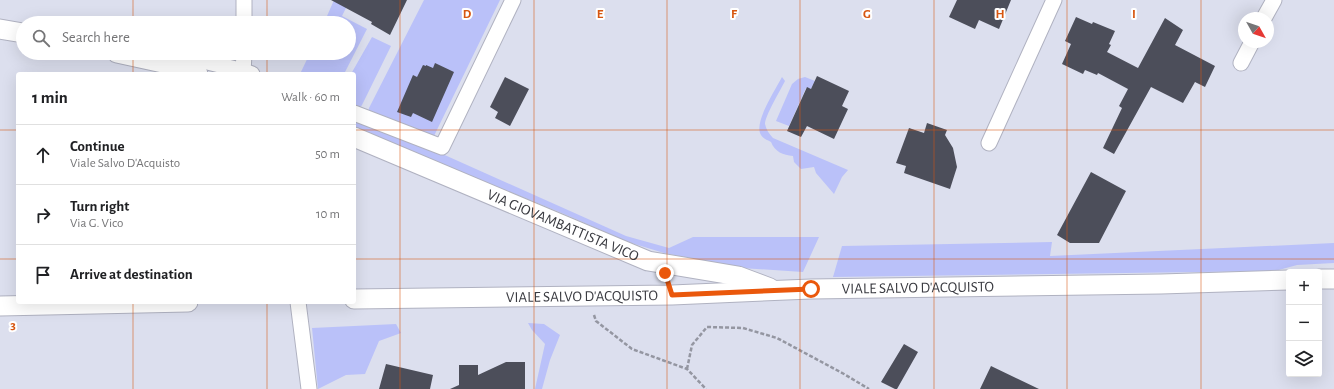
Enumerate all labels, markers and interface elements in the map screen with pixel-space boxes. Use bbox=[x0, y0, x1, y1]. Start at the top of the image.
text: D bbox=[463, 8, 472, 21]
text: E bbox=[597, 8, 604, 21]
text: F bbox=[731, 8, 738, 21]
text: G bbox=[863, 8, 871, 21]
text: H bbox=[995, 8, 1005, 21]
text: I bbox=[1132, 8, 1136, 21]
north arrow bbox=[1238, 12, 1274, 48]
search box bbox=[16, 16, 356, 60]
icon: search bbox=[30, 27, 52, 49]
text: Search here bbox=[62, 30, 130, 45]
text: 1 min bbox=[32, 89, 68, 106]
text: Walk · 60 m bbox=[281, 91, 340, 104]
text: Continue bbox=[70, 139, 125, 154]
icon: ahead bbox=[32, 144, 54, 166]
text: 50 m bbox=[315, 148, 340, 161]
text: Viale Salvo D'Acquisto bbox=[70, 157, 180, 170]
street label: VIA GIOVAMBATTISTA VICO bbox=[485, 187, 641, 264]
text: Turn right bbox=[70, 199, 129, 214]
icon: right bbox=[32, 204, 54, 226]
text: 10 m bbox=[316, 208, 340, 221]
text: Via G. Vico bbox=[70, 217, 123, 230]
icon: arrive bbox=[32, 264, 54, 286]
route end bbox=[656, 264, 674, 282]
text: Arrive at destination bbox=[70, 267, 193, 282]
map controls bbox=[1286, 269, 1322, 377]
button: + bbox=[1286, 269, 1322, 305]
street label: VIALE SALVO D'ACQUISTO bbox=[842, 279, 994, 296]
route start bbox=[802, 280, 820, 298]
street label: VIALE SALVO D'ACQUISTO bbox=[506, 288, 658, 305]
button: − bbox=[1286, 305, 1322, 341]
text: 3 bbox=[10, 319, 16, 332]
button: layers bbox=[1286, 341, 1322, 377]

